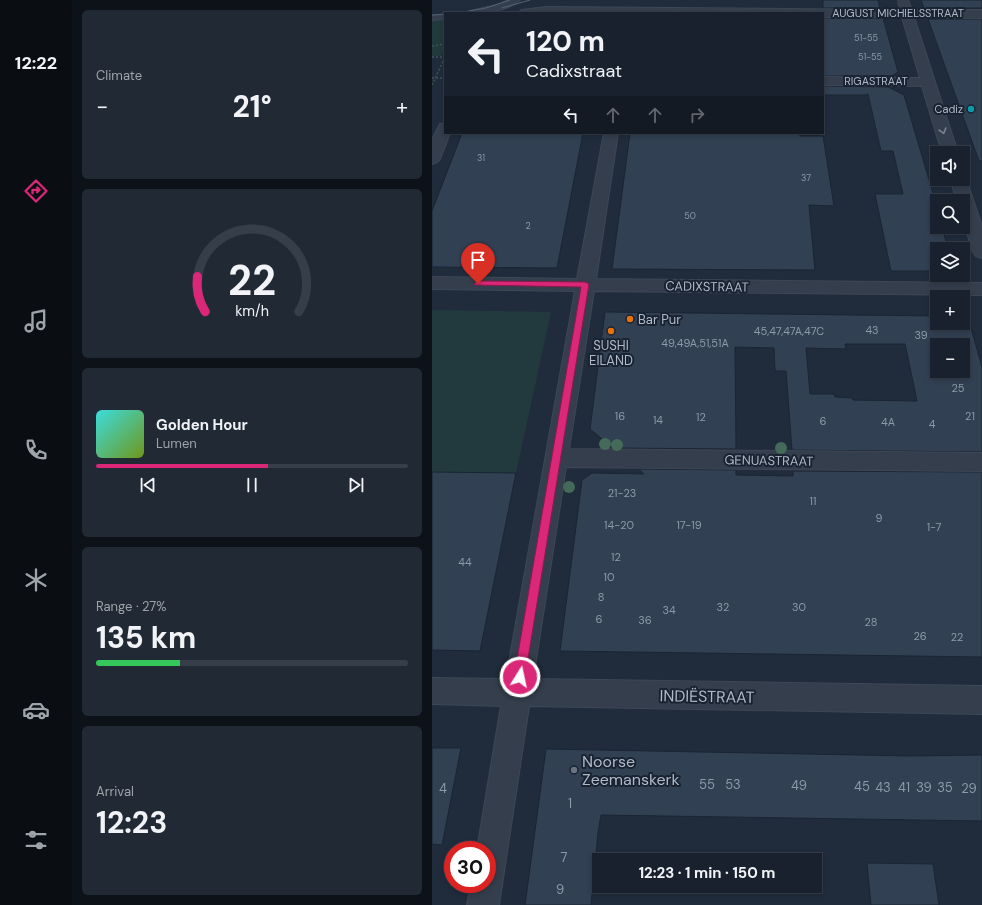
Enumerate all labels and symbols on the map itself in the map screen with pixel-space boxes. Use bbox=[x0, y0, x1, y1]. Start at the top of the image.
street label: AUGUST MICHIELSSTRAAT bbox=[832, 6, 964, 20]
house number: 51-55 bbox=[854, 32, 878, 44]
house number: 51-55 bbox=[858, 51, 882, 63]
street label: RIGASTRAAT bbox=[844, 74, 908, 88]
place label: Cadiz bbox=[935, 102, 963, 116]
marker: Cadiz bbox=[966, 104, 976, 114]
one-way arrow bbox=[938, 127, 947, 134]
house number: 31 bbox=[477, 152, 485, 164]
house number: 37 bbox=[801, 172, 811, 184]
house number: 50 bbox=[684, 210, 696, 222]
house number: 2 bbox=[525, 220, 531, 232]
pin bbox=[461, 243, 495, 284]
street label: CADIXSTRAAT bbox=[665, 277, 749, 296]
place label: Bar Pur bbox=[638, 311, 681, 328]
marker: Bar Pur bbox=[625, 314, 635, 324]
house number: 43 bbox=[865, 323, 879, 337]
house number: 45,47,47A,47C bbox=[754, 324, 824, 338]
marker: SUSHI EILAND bbox=[606, 326, 616, 336]
house number: 39 bbox=[914, 328, 928, 342]
house number: 49,49A,51,51A bbox=[661, 336, 729, 350]
place label: SUSHI EILAND bbox=[589, 337, 633, 369]
house number: 25 bbox=[951, 381, 965, 395]
house number: 16 bbox=[615, 409, 625, 423]
house number: 21 bbox=[965, 409, 975, 423]
house number: 12 bbox=[696, 410, 706, 424]
house number: 14 bbox=[653, 413, 663, 427]
house number: 6 bbox=[820, 414, 827, 428]
house number: 4A bbox=[881, 415, 895, 429]
house number: 4 bbox=[929, 417, 936, 431]
street label: GENUASTRAAT bbox=[724, 451, 814, 470]
house number: 21-23 bbox=[608, 486, 636, 500]
house number: 11 bbox=[810, 494, 816, 508]
house number: 9 bbox=[876, 511, 883, 525]
house number: 14-20 bbox=[604, 518, 634, 532]
house number: 17-19 bbox=[676, 518, 702, 532]
house number: 1-7 bbox=[927, 520, 941, 534]
house number: 12 bbox=[611, 550, 621, 564]
house number: 44 bbox=[458, 555, 472, 569]
house number: 10 bbox=[604, 570, 614, 584]
house number: 8 bbox=[598, 590, 604, 604]
house number: 32 bbox=[717, 600, 729, 614]
house number: 30 bbox=[792, 600, 806, 614]
house number: 34 bbox=[662, 603, 676, 617]
house number: 6 bbox=[596, 612, 603, 626]
house number: 36 bbox=[638, 613, 652, 627]
house number: 28 bbox=[865, 615, 877, 629]
house number: 26 bbox=[913, 629, 927, 643]
house number: 22 bbox=[951, 630, 963, 644]
position arrow bbox=[499, 656, 541, 698]
street label: INDIËSTRAAT bbox=[659, 685, 755, 708]
place label: Noorse Zeemanskerk bbox=[582, 751, 680, 790]
marker: Noorse Zeemanskerk bbox=[569, 765, 579, 775]
house number: 55 bbox=[699, 776, 715, 793]
house number: 53 bbox=[725, 776, 741, 793]
house number: 49 bbox=[791, 777, 807, 794]
house number: 45 bbox=[854, 778, 870, 795]
house number: 43 bbox=[875, 779, 891, 796]
house number: 41 bbox=[898, 779, 910, 796]
house number: 39 bbox=[916, 779, 932, 796]
house number: 35 bbox=[937, 779, 953, 796]
house number: 4 bbox=[439, 780, 447, 797]
house number: 29 bbox=[961, 780, 977, 797]
house number: 1 bbox=[568, 795, 572, 812]
speed limit sign: 30 bbox=[444, 841, 496, 893]
house number: 7 bbox=[561, 849, 568, 866]
house number: 9 bbox=[556, 881, 564, 898]

